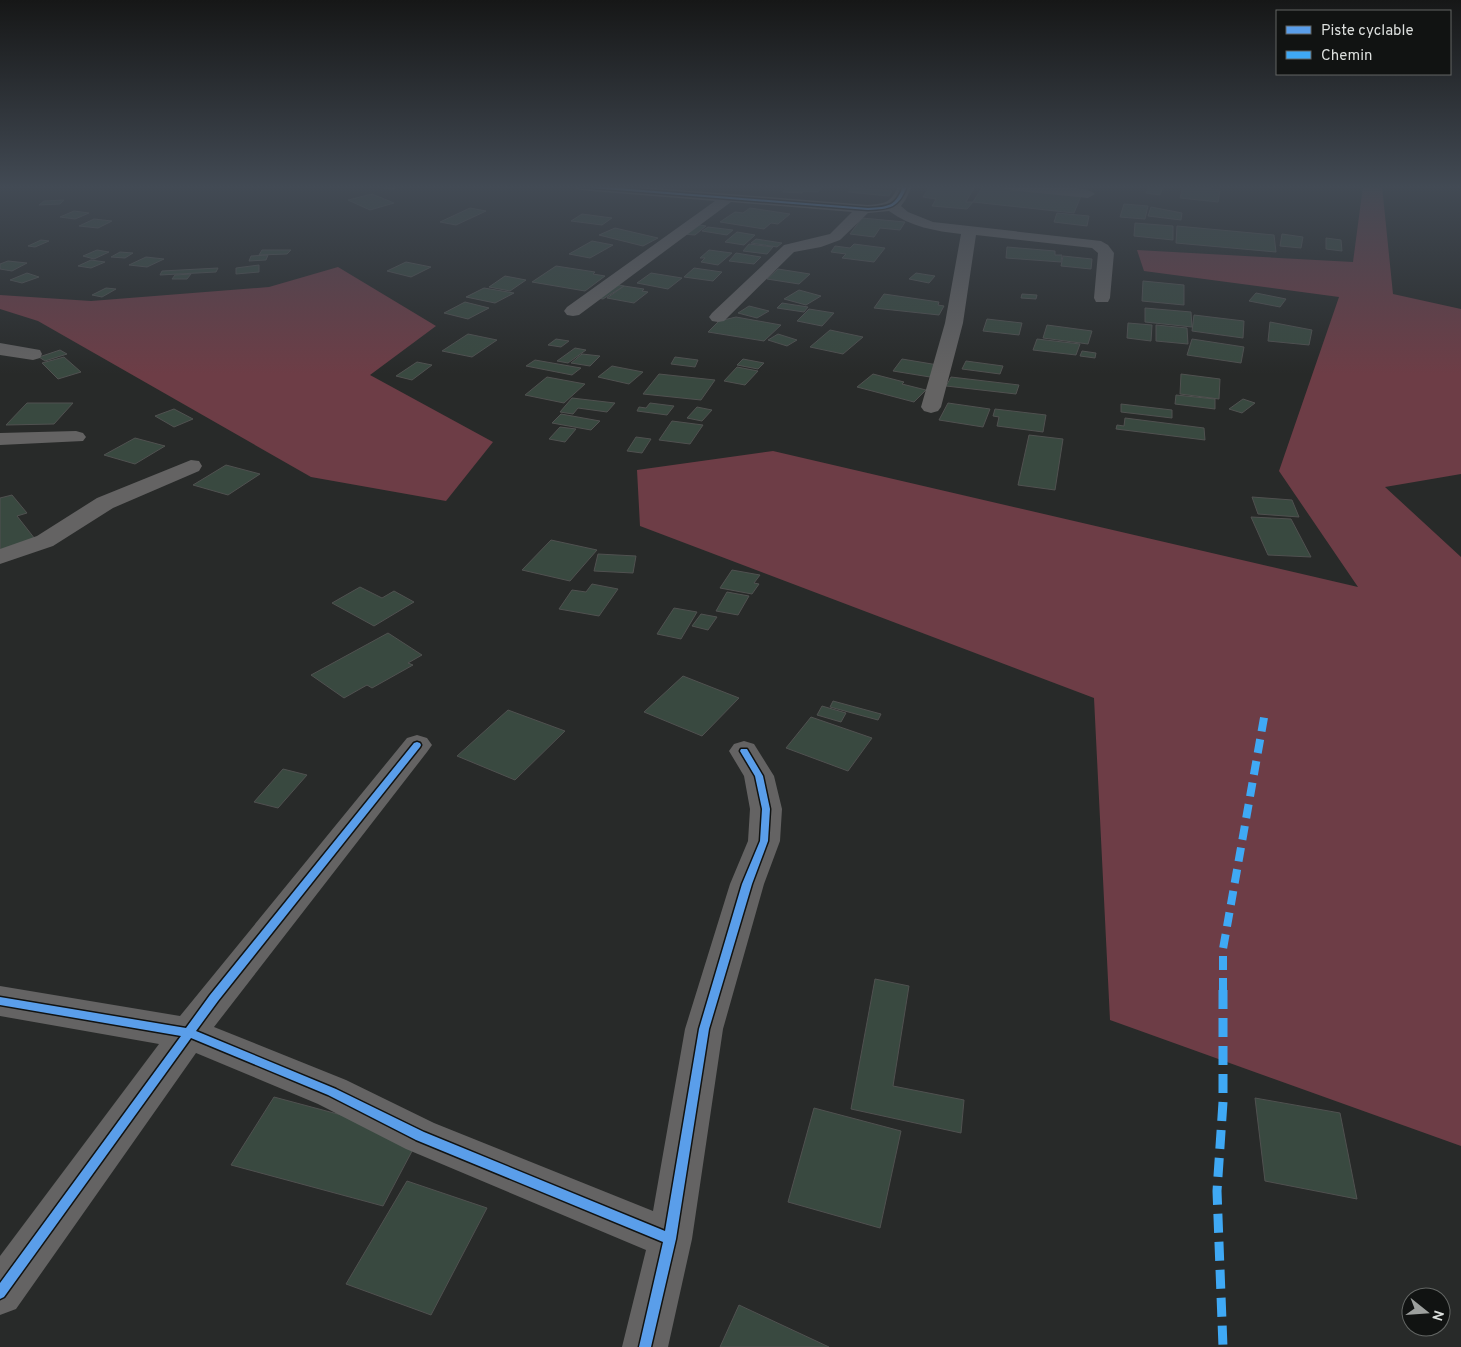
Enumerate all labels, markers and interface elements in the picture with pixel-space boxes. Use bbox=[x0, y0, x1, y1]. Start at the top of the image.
legend bbox=[1276, 10, 1451, 75]
text: Piste cyclable bbox=[1321, 22, 1414, 41]
text: Chemin bbox=[1321, 47, 1373, 66]
north arrow bbox=[1401, 1287, 1451, 1337]
text: N bbox=[1427, 1308, 1447, 1323]

